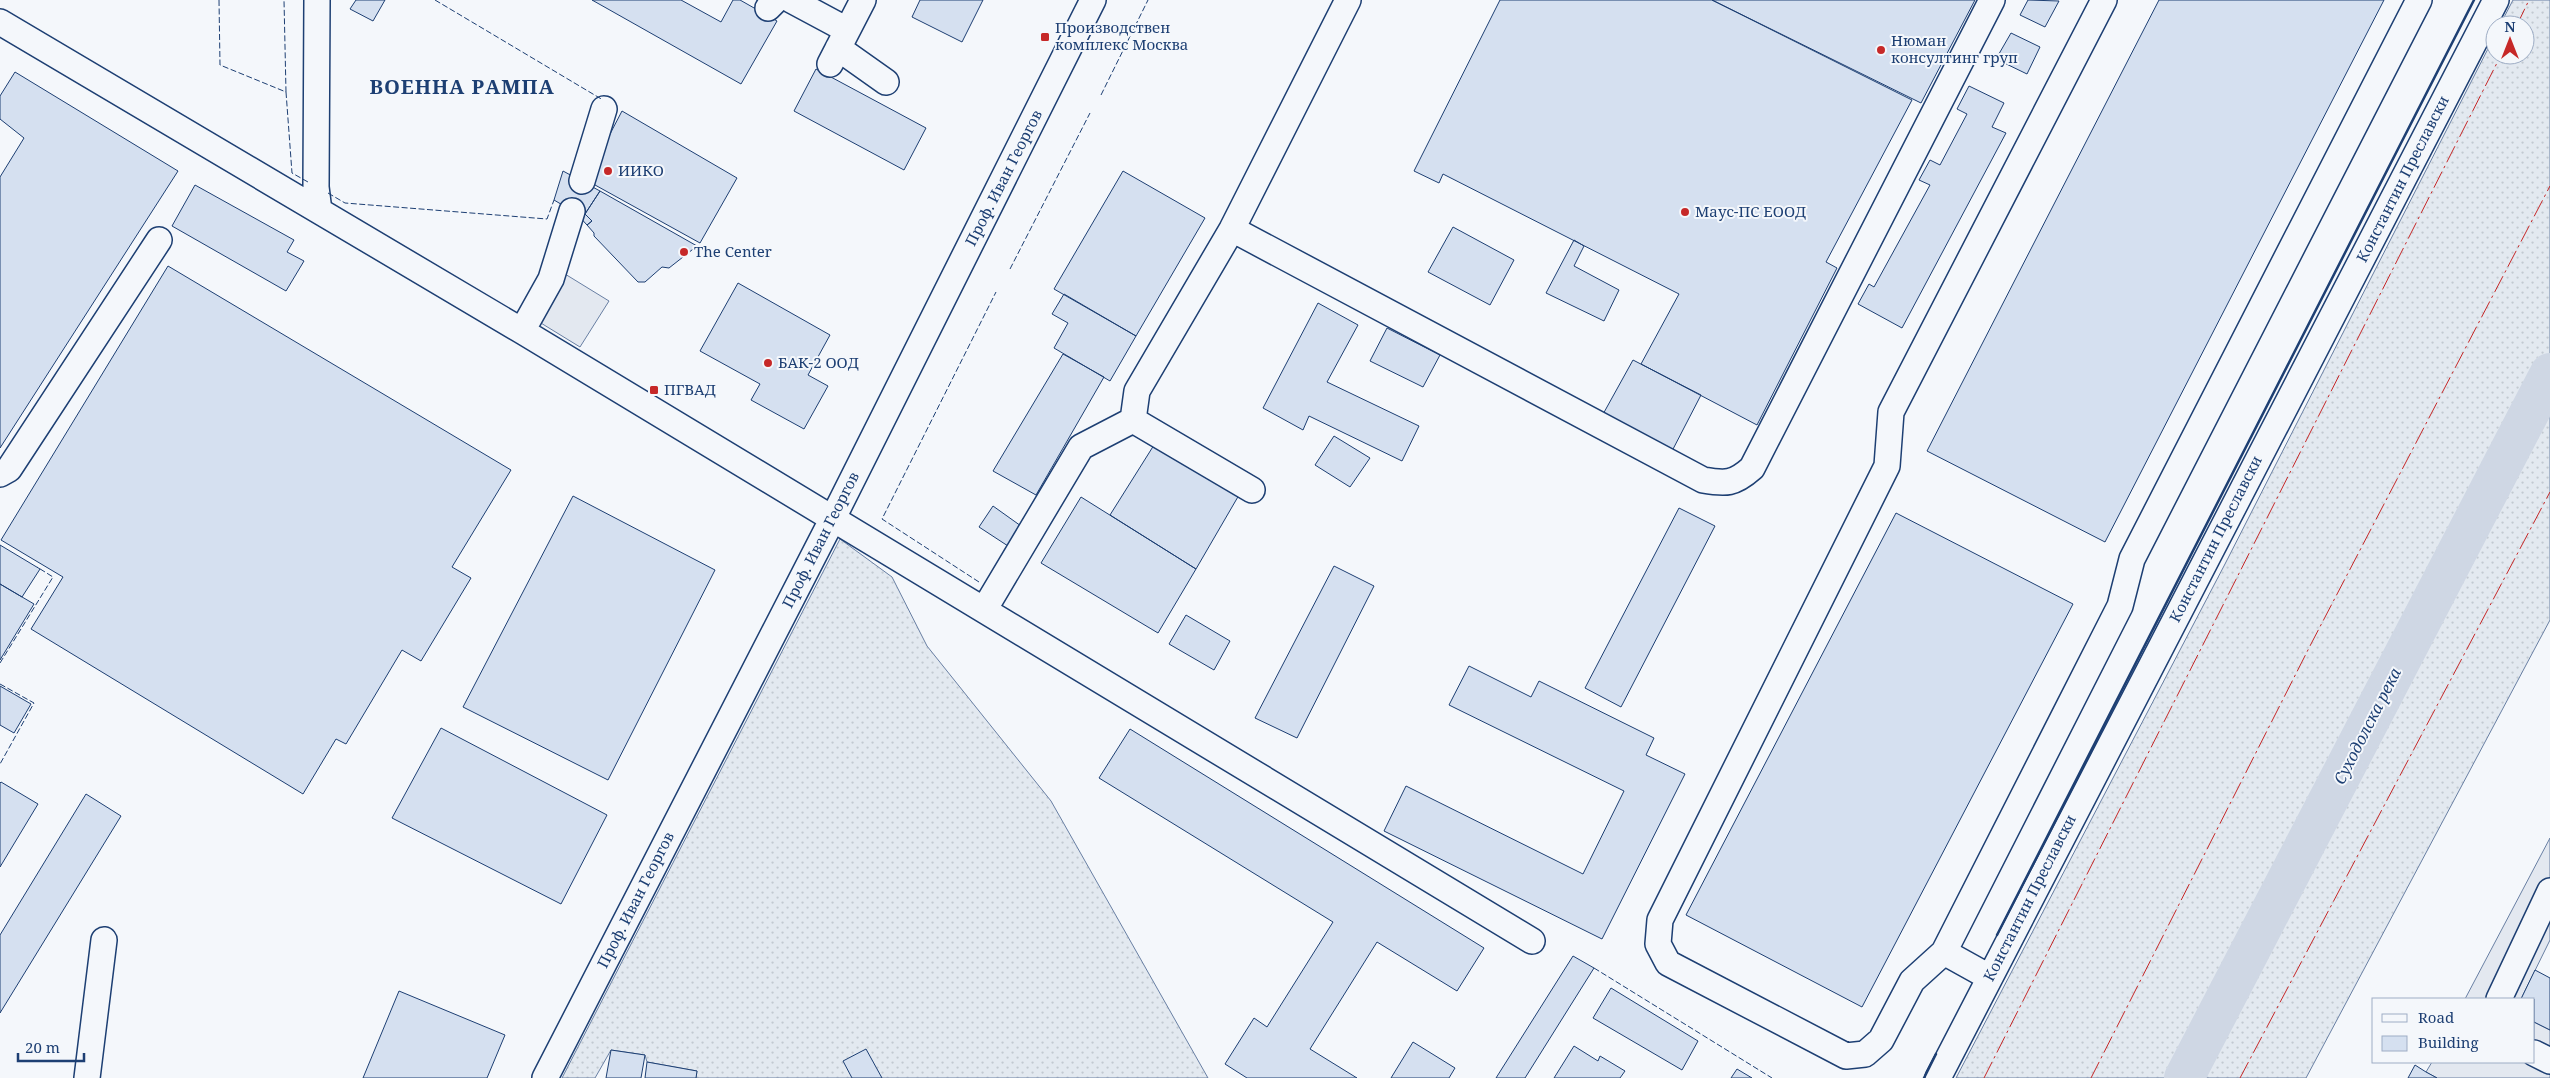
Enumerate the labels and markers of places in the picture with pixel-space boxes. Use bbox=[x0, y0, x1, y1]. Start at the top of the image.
place label: Производствен комплекс Москва bbox=[1055, 17, 1188, 54]
place label: Нюман консултинг груп bbox=[1891, 30, 2018, 67]
marker: Производствен комплекс Москва bbox=[1039, 31, 1051, 43]
marker: Нюман консултинг груп bbox=[1875, 44, 1887, 56]
place label: ИИКО bbox=[618, 160, 664, 180]
marker: ИИКО bbox=[602, 165, 614, 177]
place label: Маус-ПС ЕООД bbox=[1695, 201, 1806, 221]
marker: Маус-ПС ЕООД bbox=[1679, 206, 1691, 218]
place label: The Center bbox=[694, 241, 772, 261]
marker: The Center bbox=[678, 246, 690, 258]
place label: БАК-2 ООД bbox=[778, 352, 859, 372]
marker: БАК-2 ООД bbox=[762, 357, 774, 369]
place label: ПГВАД bbox=[664, 379, 716, 399]
marker: ПГВАД bbox=[648, 384, 660, 396]

